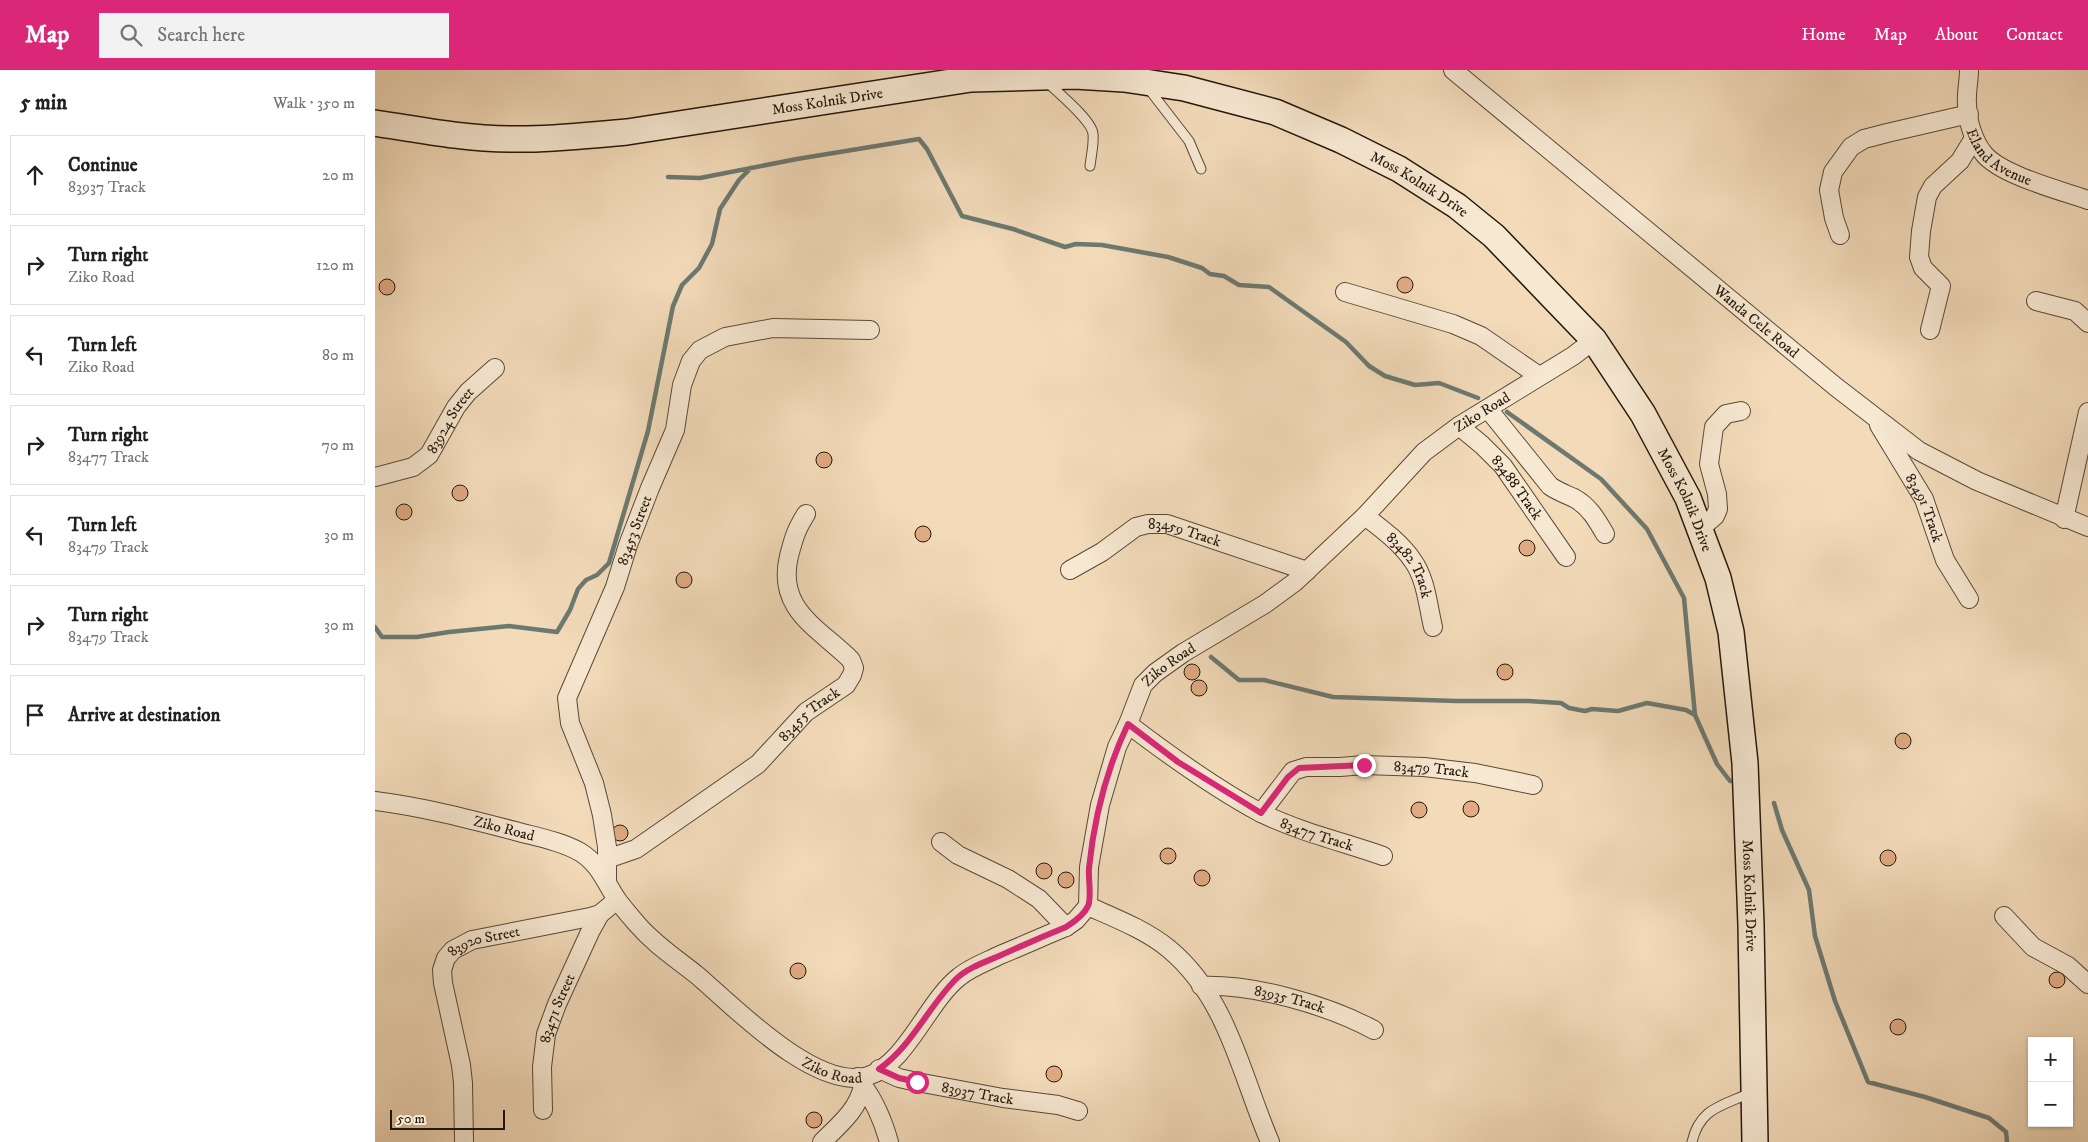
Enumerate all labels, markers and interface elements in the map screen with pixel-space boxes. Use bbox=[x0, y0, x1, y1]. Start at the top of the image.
search box bbox=[99, 13, 449, 58]
text: Map bbox=[25, 20, 69, 50]
icon: search bbox=[117, 21, 145, 49]
text: Search here bbox=[157, 24, 245, 47]
text: Home bbox=[1801, 24, 1846, 46]
text: Map bbox=[1874, 24, 1907, 46]
text: About bbox=[1935, 24, 1978, 46]
text: Contact bbox=[2006, 24, 2063, 46]
street label: Moss Kolnik Drive bbox=[770, 83, 884, 119]
text: 5 min bbox=[20, 90, 67, 116]
text: Walk · 350 m bbox=[273, 93, 355, 113]
street label: Eland Avenue bbox=[1962, 126, 2035, 190]
street label: Moss Kolnik Drive bbox=[1367, 147, 1473, 221]
text: Continue bbox=[68, 154, 138, 177]
icon: ahead bbox=[21, 161, 49, 189]
text: 20 m bbox=[322, 165, 354, 185]
text: 83937 Track bbox=[68, 177, 146, 197]
text: Turn right bbox=[68, 244, 148, 267]
icon: right bbox=[21, 251, 49, 279]
text: 120 m bbox=[316, 255, 354, 275]
text: Ziko Road bbox=[68, 267, 135, 287]
street label: Wanda Cele Road bbox=[1709, 280, 1804, 362]
text: Turn left bbox=[68, 334, 137, 357]
icon: left bbox=[21, 341, 49, 369]
text: 80 m bbox=[322, 345, 354, 365]
text: Ziko Road bbox=[68, 357, 135, 377]
street label: 83924 Street bbox=[422, 382, 478, 457]
street label: Ziko Road bbox=[1450, 387, 1514, 436]
text: Turn right bbox=[68, 424, 148, 447]
icon: right bbox=[21, 431, 49, 459]
text: 70 m bbox=[322, 435, 354, 455]
street label: Moss Kolnik Drive bbox=[1653, 444, 1717, 554]
text: 83477 Track bbox=[68, 447, 149, 467]
street label: 83488 Track bbox=[1488, 451, 1547, 524]
street label: 83491 Track bbox=[1901, 470, 1948, 545]
street label: 83453 Street bbox=[613, 492, 656, 568]
text: Turn left bbox=[68, 514, 137, 537]
street label: 83459 Track bbox=[1148, 515, 1224, 551]
icon: left bbox=[21, 521, 49, 549]
text: 30 m bbox=[324, 525, 354, 545]
street label: 83482 Track bbox=[1382, 528, 1437, 601]
text: 83479 Track bbox=[68, 537, 149, 557]
text: Turn right bbox=[68, 604, 148, 627]
icon: right bbox=[21, 611, 49, 639]
text: 30 m bbox=[324, 615, 354, 635]
text: 83479 Track bbox=[68, 627, 149, 647]
street label: Ziko Road bbox=[1137, 638, 1199, 691]
street label: 83455 Track bbox=[774, 682, 844, 746]
icon: arrive bbox=[21, 701, 49, 729]
text: Arrive at destination bbox=[68, 704, 220, 727]
route end bbox=[1353, 754, 1376, 777]
street label: 83479 Track bbox=[1393, 756, 1471, 782]
street label: Ziko Road bbox=[472, 811, 537, 845]
street label: 83477 Track bbox=[1277, 813, 1356, 855]
street label: Moss Kolnik Drive bbox=[1738, 839, 1761, 952]
street label: 83920 Street bbox=[443, 921, 522, 960]
street label: 83471 Street bbox=[535, 970, 579, 1044]
street label: 83935 Track bbox=[1253, 981, 1328, 1018]
map controls bbox=[2028, 1037, 2073, 1127]
button: + bbox=[2028, 1037, 2073, 1082]
street label: Ziko Road bbox=[799, 1052, 863, 1088]
route start bbox=[906, 1071, 929, 1094]
street label: 83937 Track bbox=[940, 1077, 1015, 1109]
button: − bbox=[2028, 1082, 2073, 1127]
scale bar bbox=[390, 1107, 505, 1130]
text: 50 m bbox=[397, 1110, 425, 1128]

